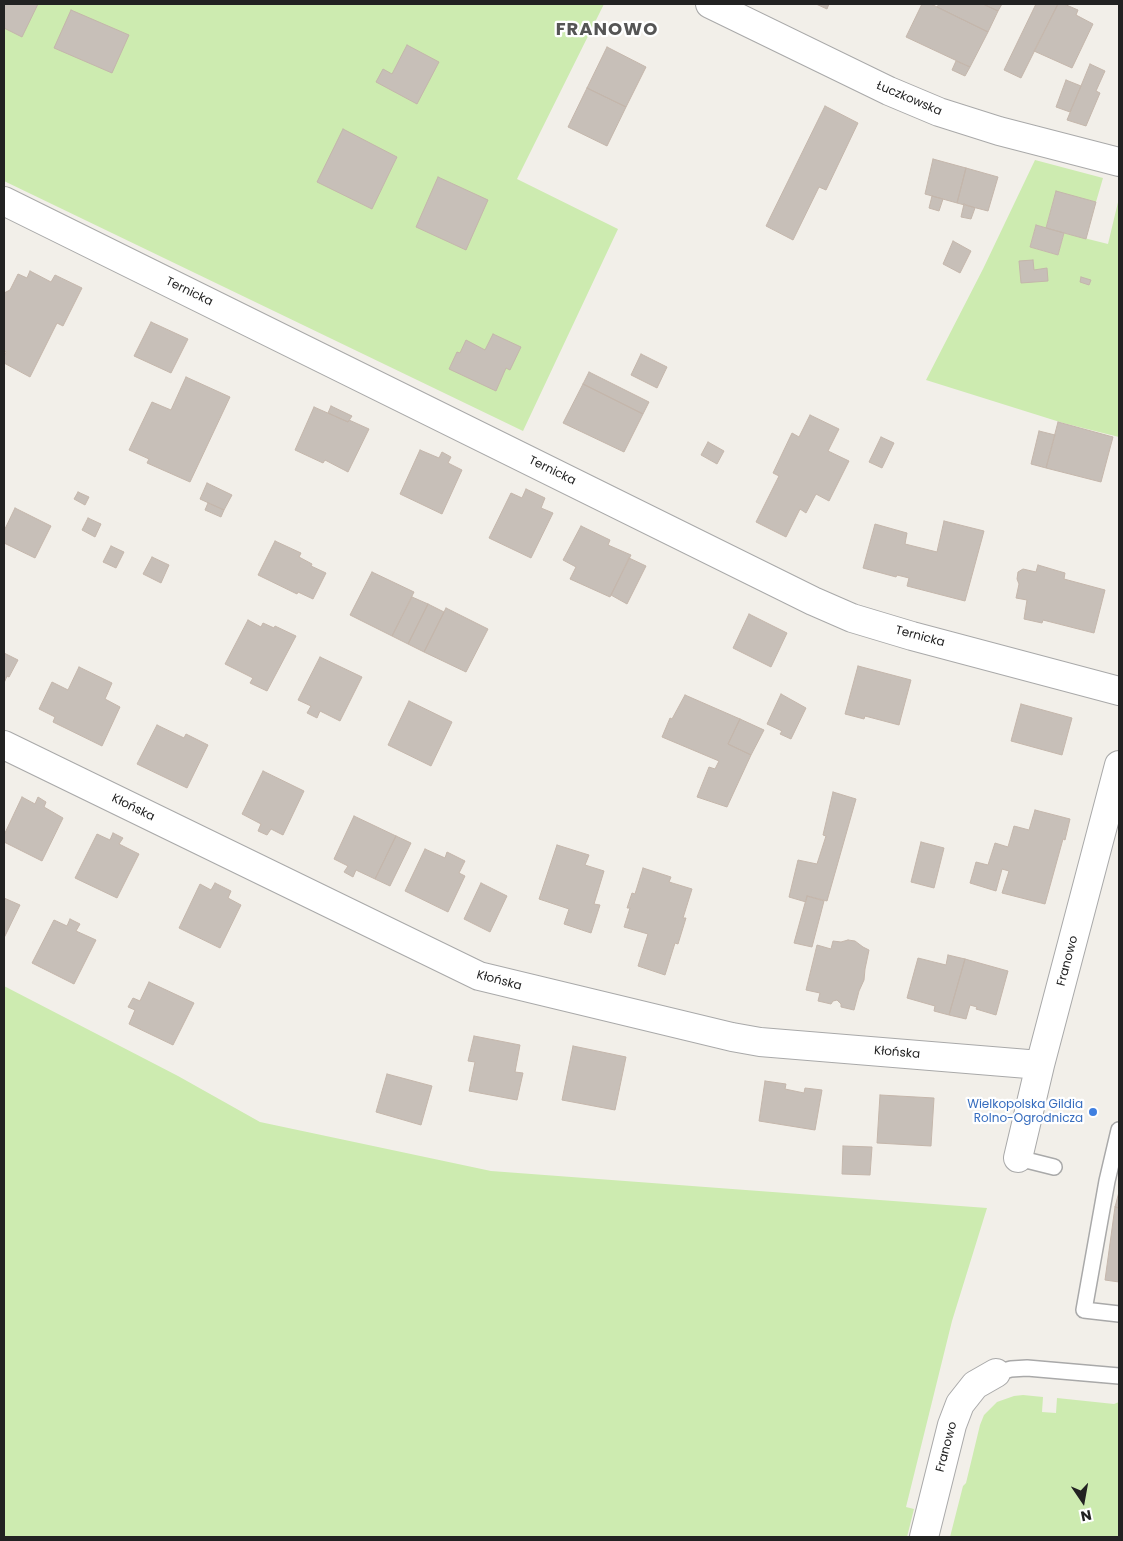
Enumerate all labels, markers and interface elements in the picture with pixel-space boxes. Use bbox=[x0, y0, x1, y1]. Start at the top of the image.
district label: FRANOWO bbox=[555, 19, 659, 41]
street label: Łuczkowska bbox=[874, 79, 944, 119]
street label: Ternicka bbox=[163, 274, 215, 310]
street label: Ternicka bbox=[526, 453, 578, 489]
street label: Ternicka bbox=[894, 623, 946, 651]
street label: Kłońska bbox=[109, 791, 157, 825]
street label: Franowo bbox=[1054, 934, 1082, 988]
street label: Kłońska bbox=[475, 968, 523, 994]
street label: Kłońska bbox=[873, 1044, 921, 1062]
place label: Wielkopolska Gildia Rolno-Ogrodnicza bbox=[967, 1098, 1083, 1126]
marker: Wielkopolska Gildia Rolno-Ogrodnicza bbox=[1087, 1106, 1099, 1118]
street label: Franowo bbox=[933, 1420, 961, 1474]
north arrow bbox=[1058, 1476, 1108, 1526]
text: N bbox=[1079, 1505, 1093, 1527]

